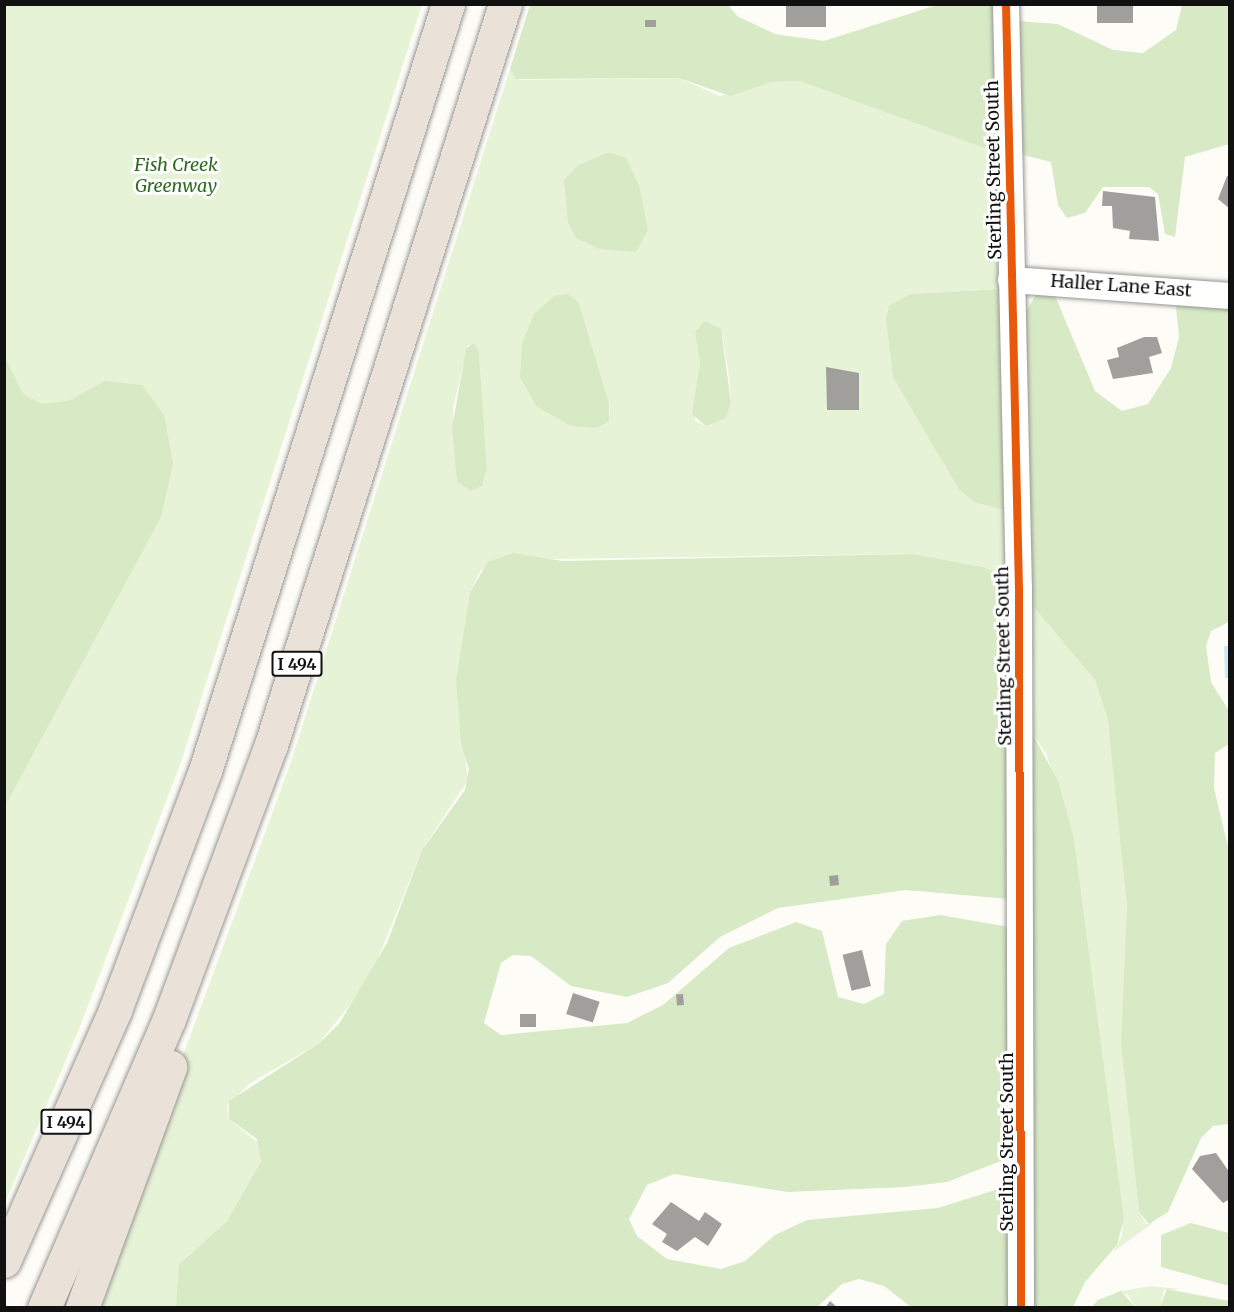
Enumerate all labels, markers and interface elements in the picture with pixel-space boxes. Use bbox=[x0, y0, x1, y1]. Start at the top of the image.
street label: Sterling Street South bbox=[982, 80, 1006, 260]
park label: Fish Creek Greenway bbox=[134, 155, 218, 198]
street label: Haller Lane East bbox=[1050, 270, 1192, 302]
street label: Sterling Street South bbox=[992, 566, 1016, 746]
road number: I 494 bbox=[272, 651, 322, 677]
street label: Sterling Street South bbox=[996, 1052, 1018, 1232]
road number: I 494 bbox=[40, 1109, 92, 1135]

